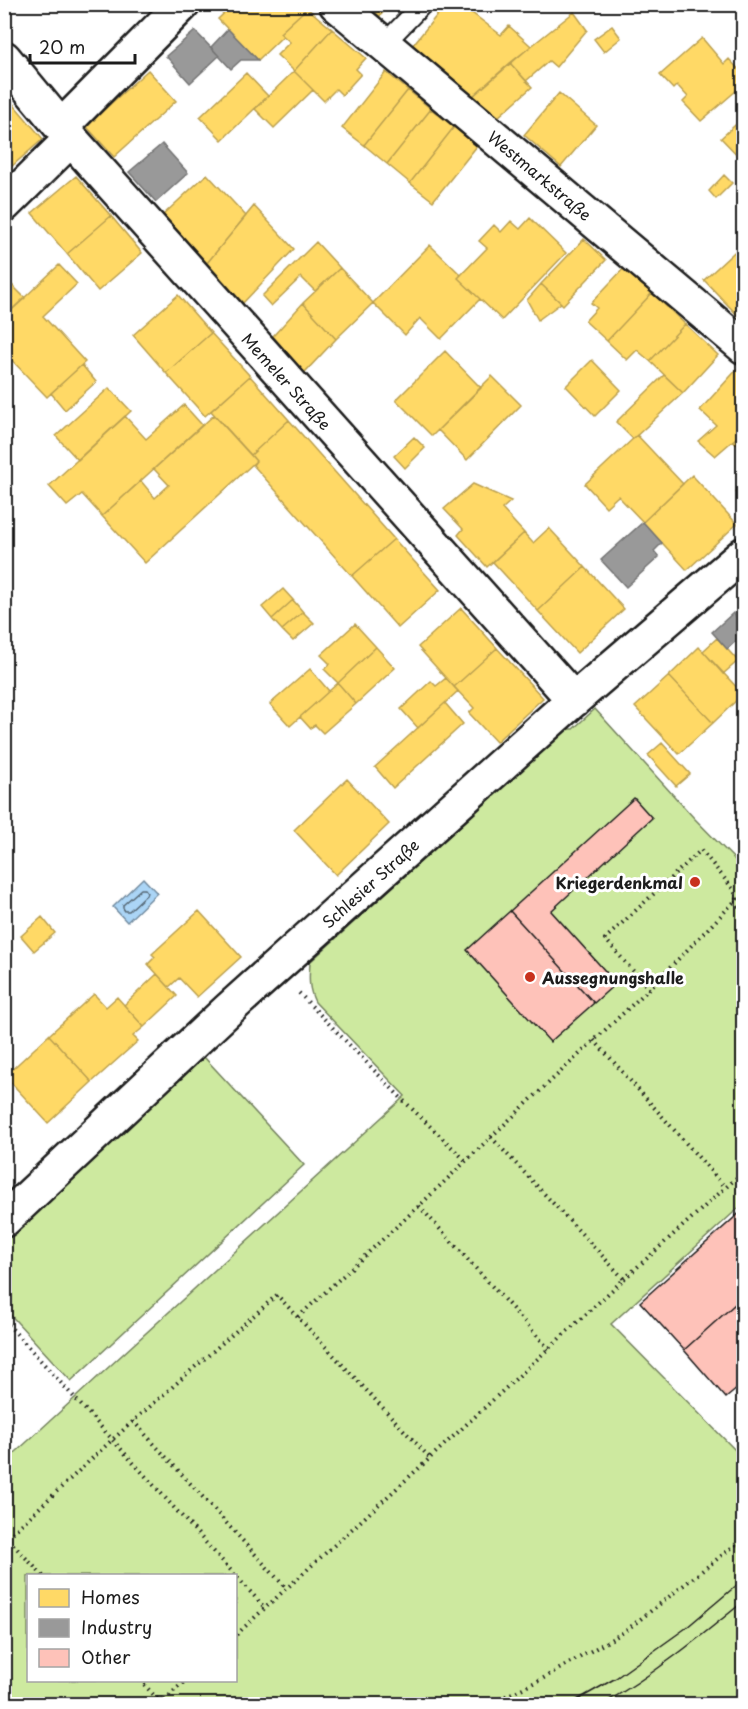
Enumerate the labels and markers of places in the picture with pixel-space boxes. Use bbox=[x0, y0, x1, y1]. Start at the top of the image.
place label: Kriegerdenkmal bbox=[556, 870, 683, 894]
marker: Kriegerdenkmal bbox=[688, 875, 702, 889]
place label: Aussegnungshalle bbox=[541, 965, 684, 989]
marker: Aussegnungshalle bbox=[523, 970, 537, 984]

